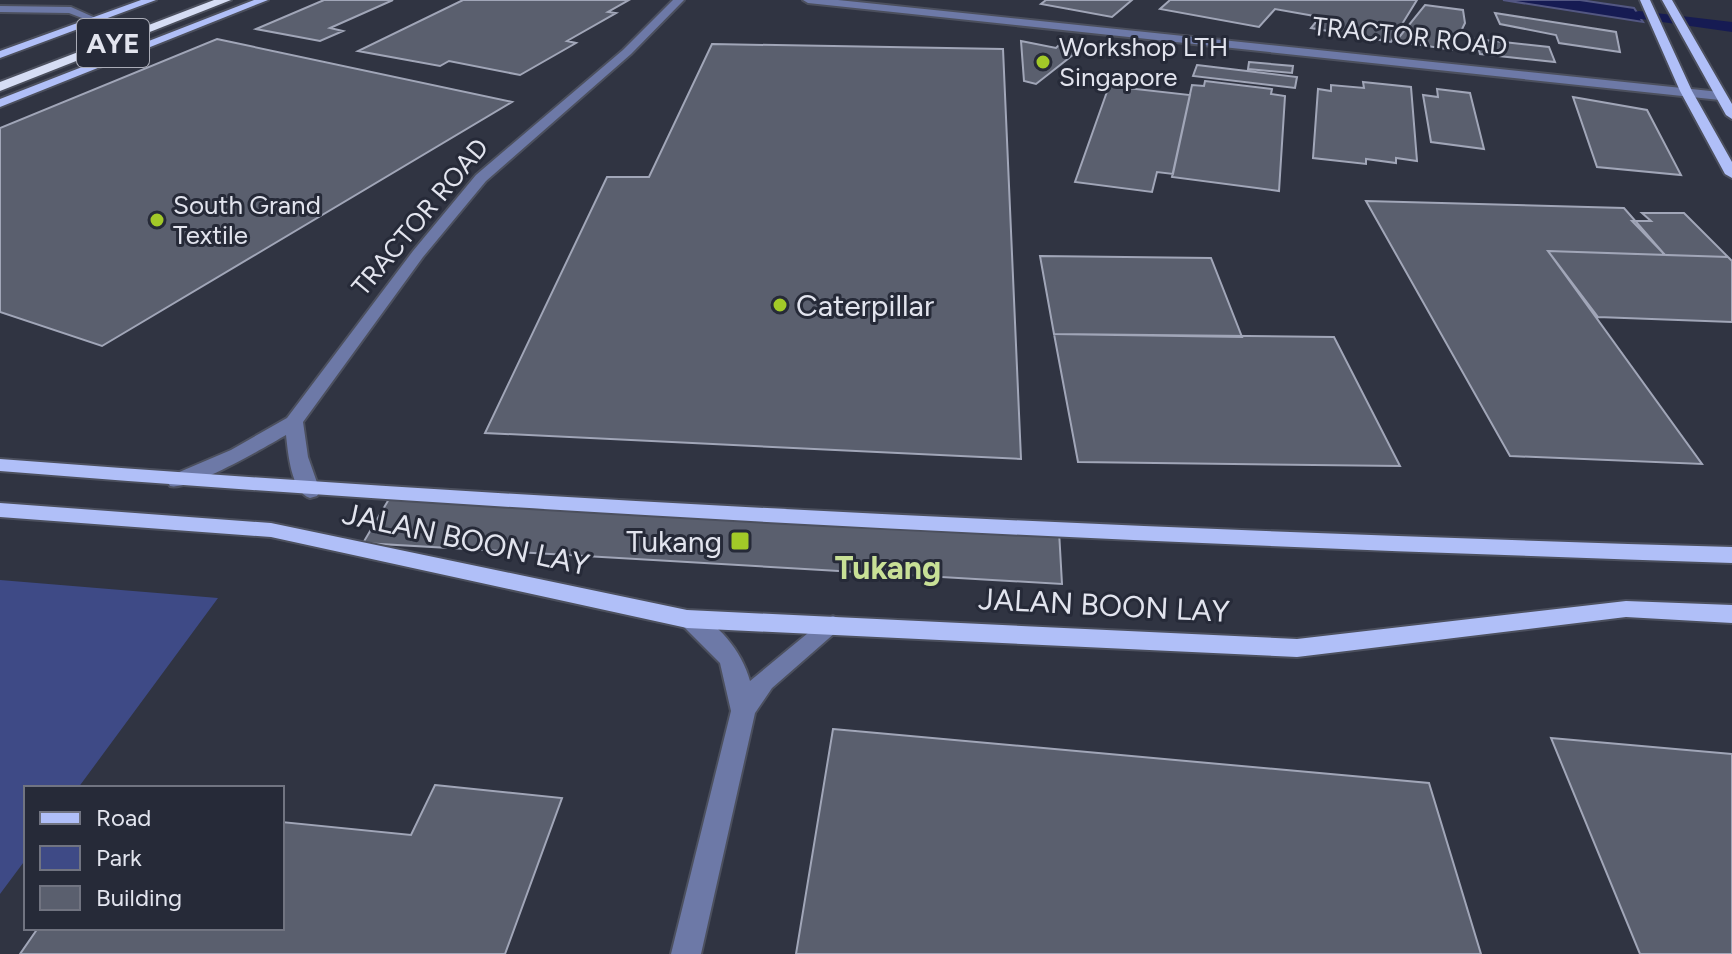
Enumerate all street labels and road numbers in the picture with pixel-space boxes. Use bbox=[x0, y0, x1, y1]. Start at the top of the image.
street label: TRACTOR ROAD bbox=[1311, 10, 1509, 62]
road number: AYE bbox=[77, 19, 149, 67]
street label: TRACTOR ROAD bbox=[345, 132, 495, 302]
street label: JALAN BOON LAY bbox=[339, 495, 593, 583]
street label: JALAN BOON LAY bbox=[977, 580, 1231, 630]

